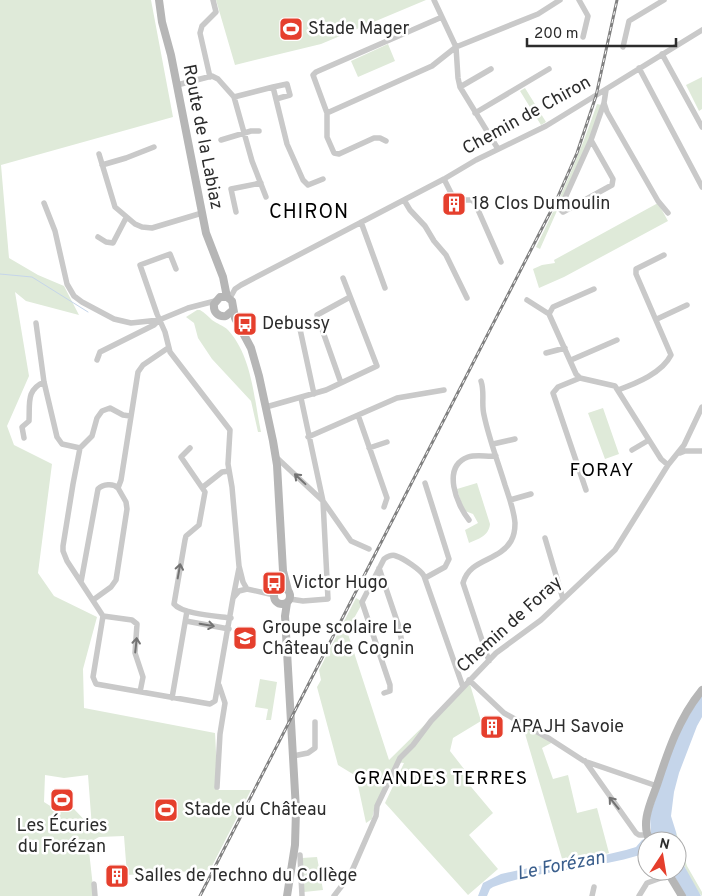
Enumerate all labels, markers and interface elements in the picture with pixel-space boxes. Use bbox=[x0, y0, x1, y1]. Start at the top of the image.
scale bar bbox=[527, 15, 676, 47]
sports icon: Stade Mager bbox=[278, 16, 304, 42]
place label: Stade Mager bbox=[308, 18, 410, 41]
text: 200 m bbox=[534, 25, 579, 44]
street label: Route de la Labiaz bbox=[177, 62, 227, 212]
street label: Chemin de Chiron bbox=[459, 71, 595, 161]
building icon: 18 Clos Dumoulin bbox=[441, 191, 467, 217]
place label: 18 Clos Dumoulin bbox=[472, 193, 611, 216]
district label: CHIRON bbox=[269, 200, 349, 226]
bus stop icon: Debussy bbox=[232, 311, 258, 337]
place label: Debussy bbox=[262, 313, 330, 336]
district label: FORAY bbox=[570, 459, 635, 483]
one-way arrow bbox=[293, 473, 306, 485]
one-way arrow bbox=[175, 563, 185, 579]
bus stop icon: Victor Hugo bbox=[261, 570, 287, 596]
place label: Victor Hugo bbox=[292, 572, 388, 595]
street label: Chemin de Foray bbox=[452, 572, 568, 678]
place label: Groupe scolaire Le Château de Cognin bbox=[262, 617, 415, 661]
one-way arrow bbox=[199, 620, 215, 630]
school or university icon: Groupe scolaire Le Château de Cognin bbox=[232, 625, 258, 651]
one-way arrow bbox=[131, 637, 141, 653]
building icon: APAJH Savoie bbox=[479, 714, 505, 740]
place label: APAJH Savoie bbox=[510, 716, 624, 739]
district label: GRANDES TERRES bbox=[354, 767, 528, 791]
sports icon: Les Écuries du Forézan bbox=[49, 787, 75, 813]
sports icon: Stade du Château bbox=[153, 797, 179, 823]
one-way arrow bbox=[609, 797, 620, 810]
place label: Stade du Château bbox=[184, 799, 327, 822]
place label: Les Écuries du Forézan bbox=[17, 813, 107, 859]
north arrow bbox=[637, 831, 687, 881]
text: N bbox=[658, 835, 671, 854]
water label: Le Forézan bbox=[515, 846, 608, 886]
building icon: Salles de Techno du Collège bbox=[104, 863, 130, 889]
place label: Salles de Techno du Collège bbox=[134, 865, 357, 888]

